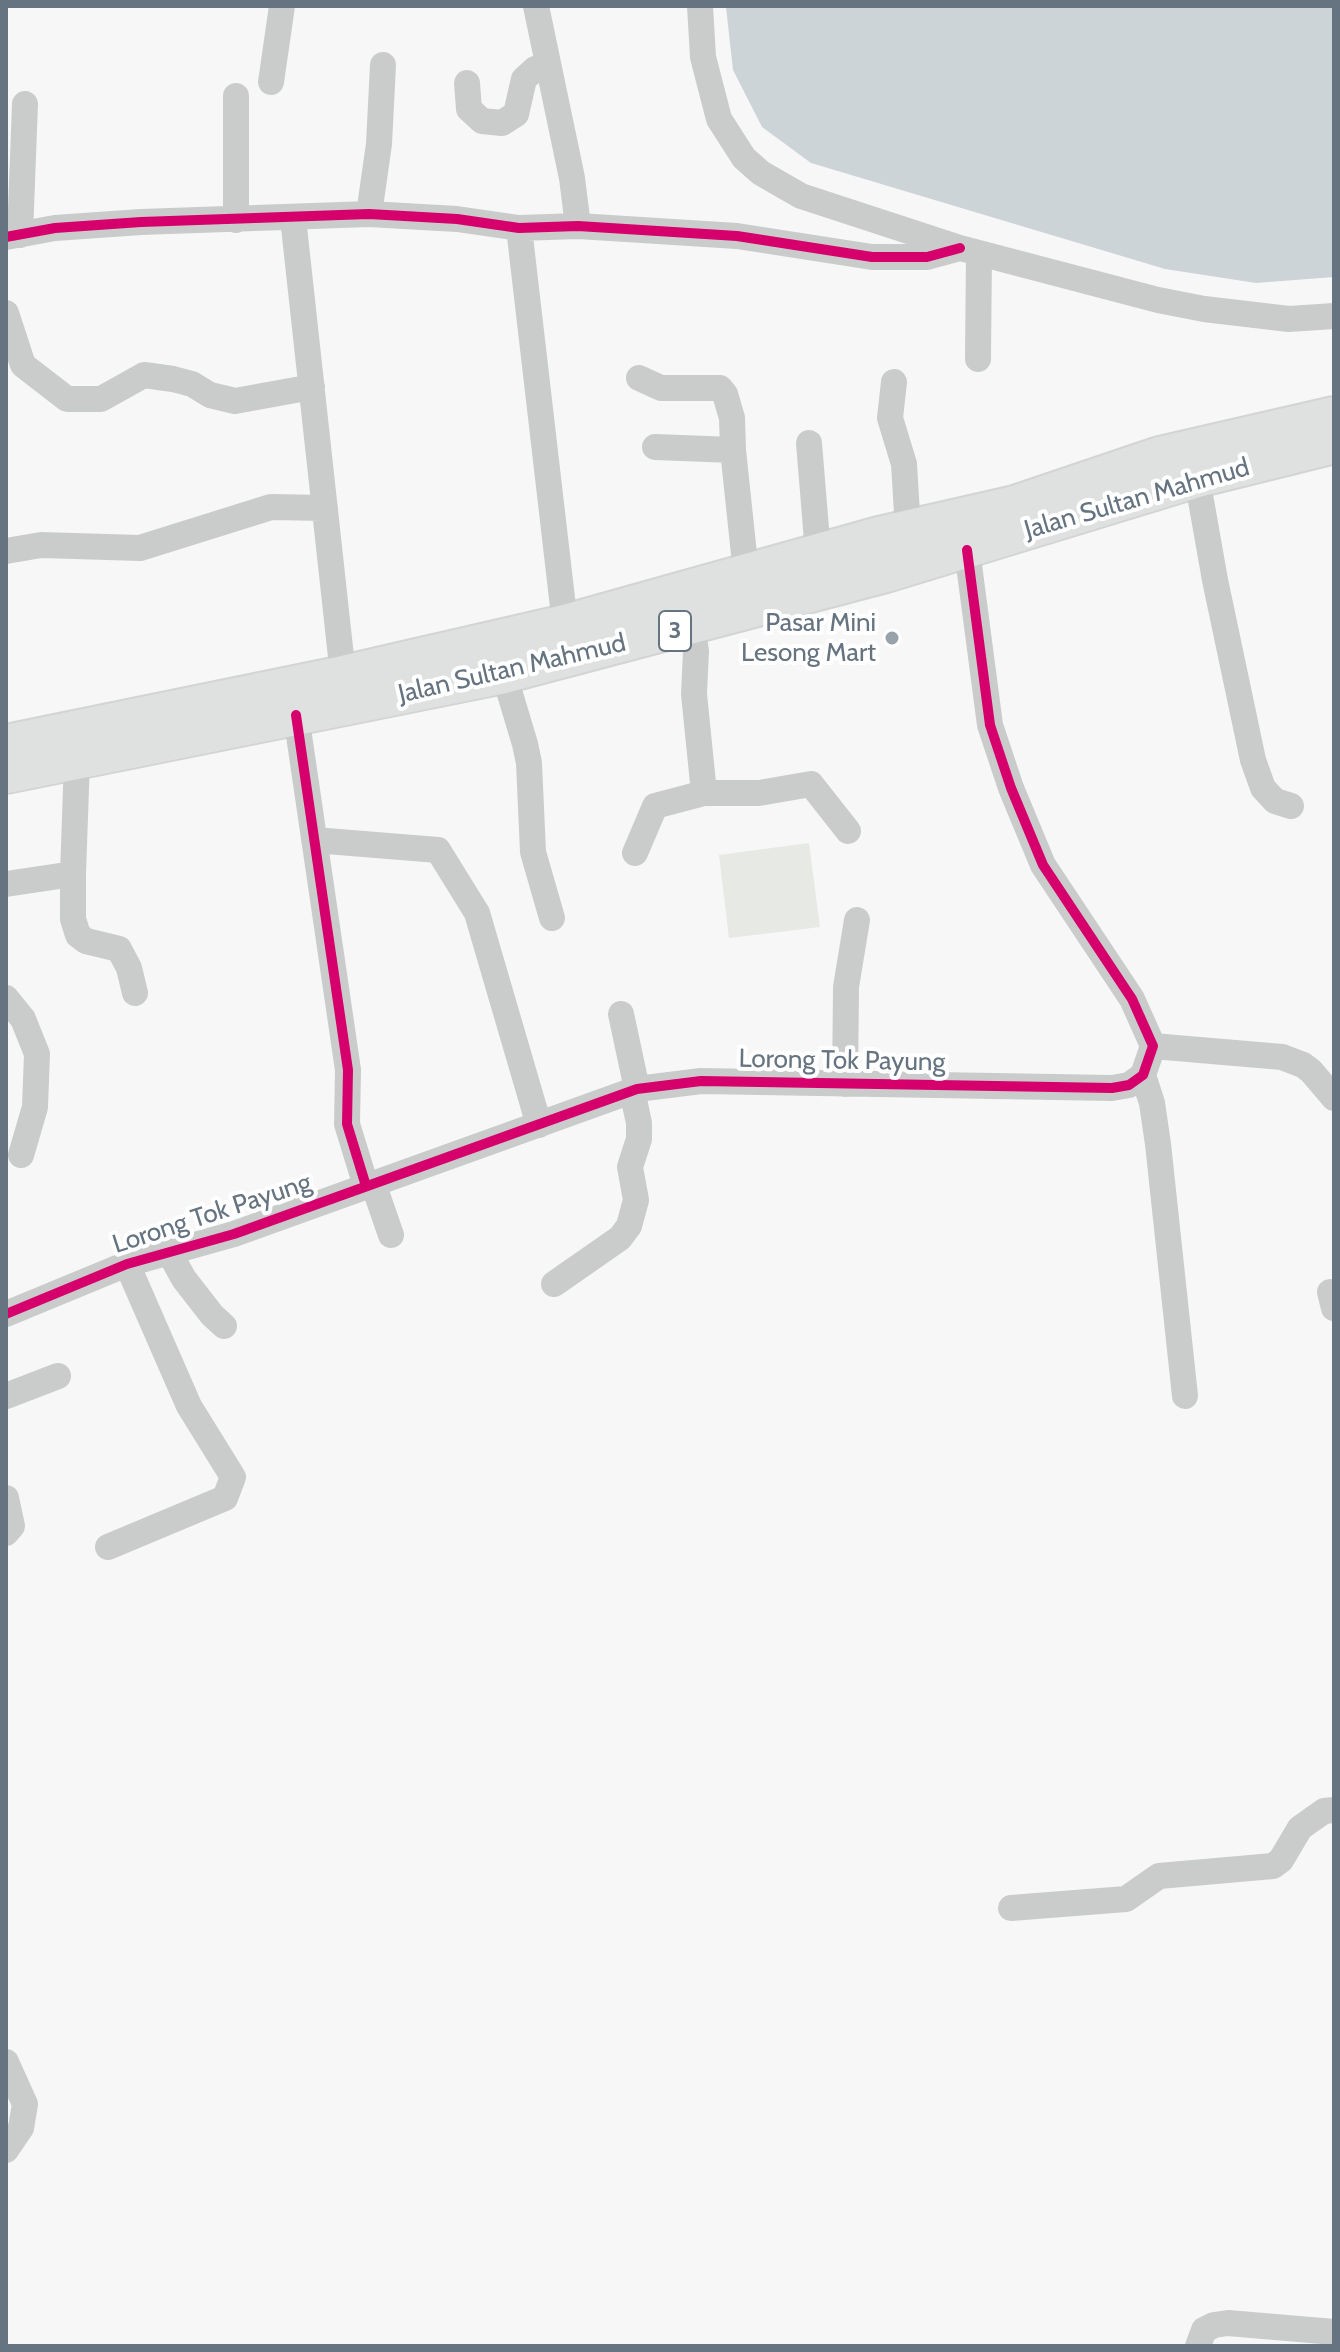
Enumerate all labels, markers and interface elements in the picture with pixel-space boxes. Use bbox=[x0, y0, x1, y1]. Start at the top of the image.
street label: Jalan Sultan Mahmud bbox=[1021, 452, 1253, 546]
place label: Pasar Mini Lesong Mart bbox=[741, 607, 876, 668]
road number: 3 bbox=[659, 611, 691, 651]
street label: Jalan Sultan Mahmud bbox=[395, 628, 629, 710]
marker: Pasar Mini Lesong Mart bbox=[883, 629, 901, 647]
street label: Lorong Tok Payung bbox=[738, 1044, 946, 1078]
street label: Lorong Tok Payung bbox=[109, 1167, 315, 1261]

